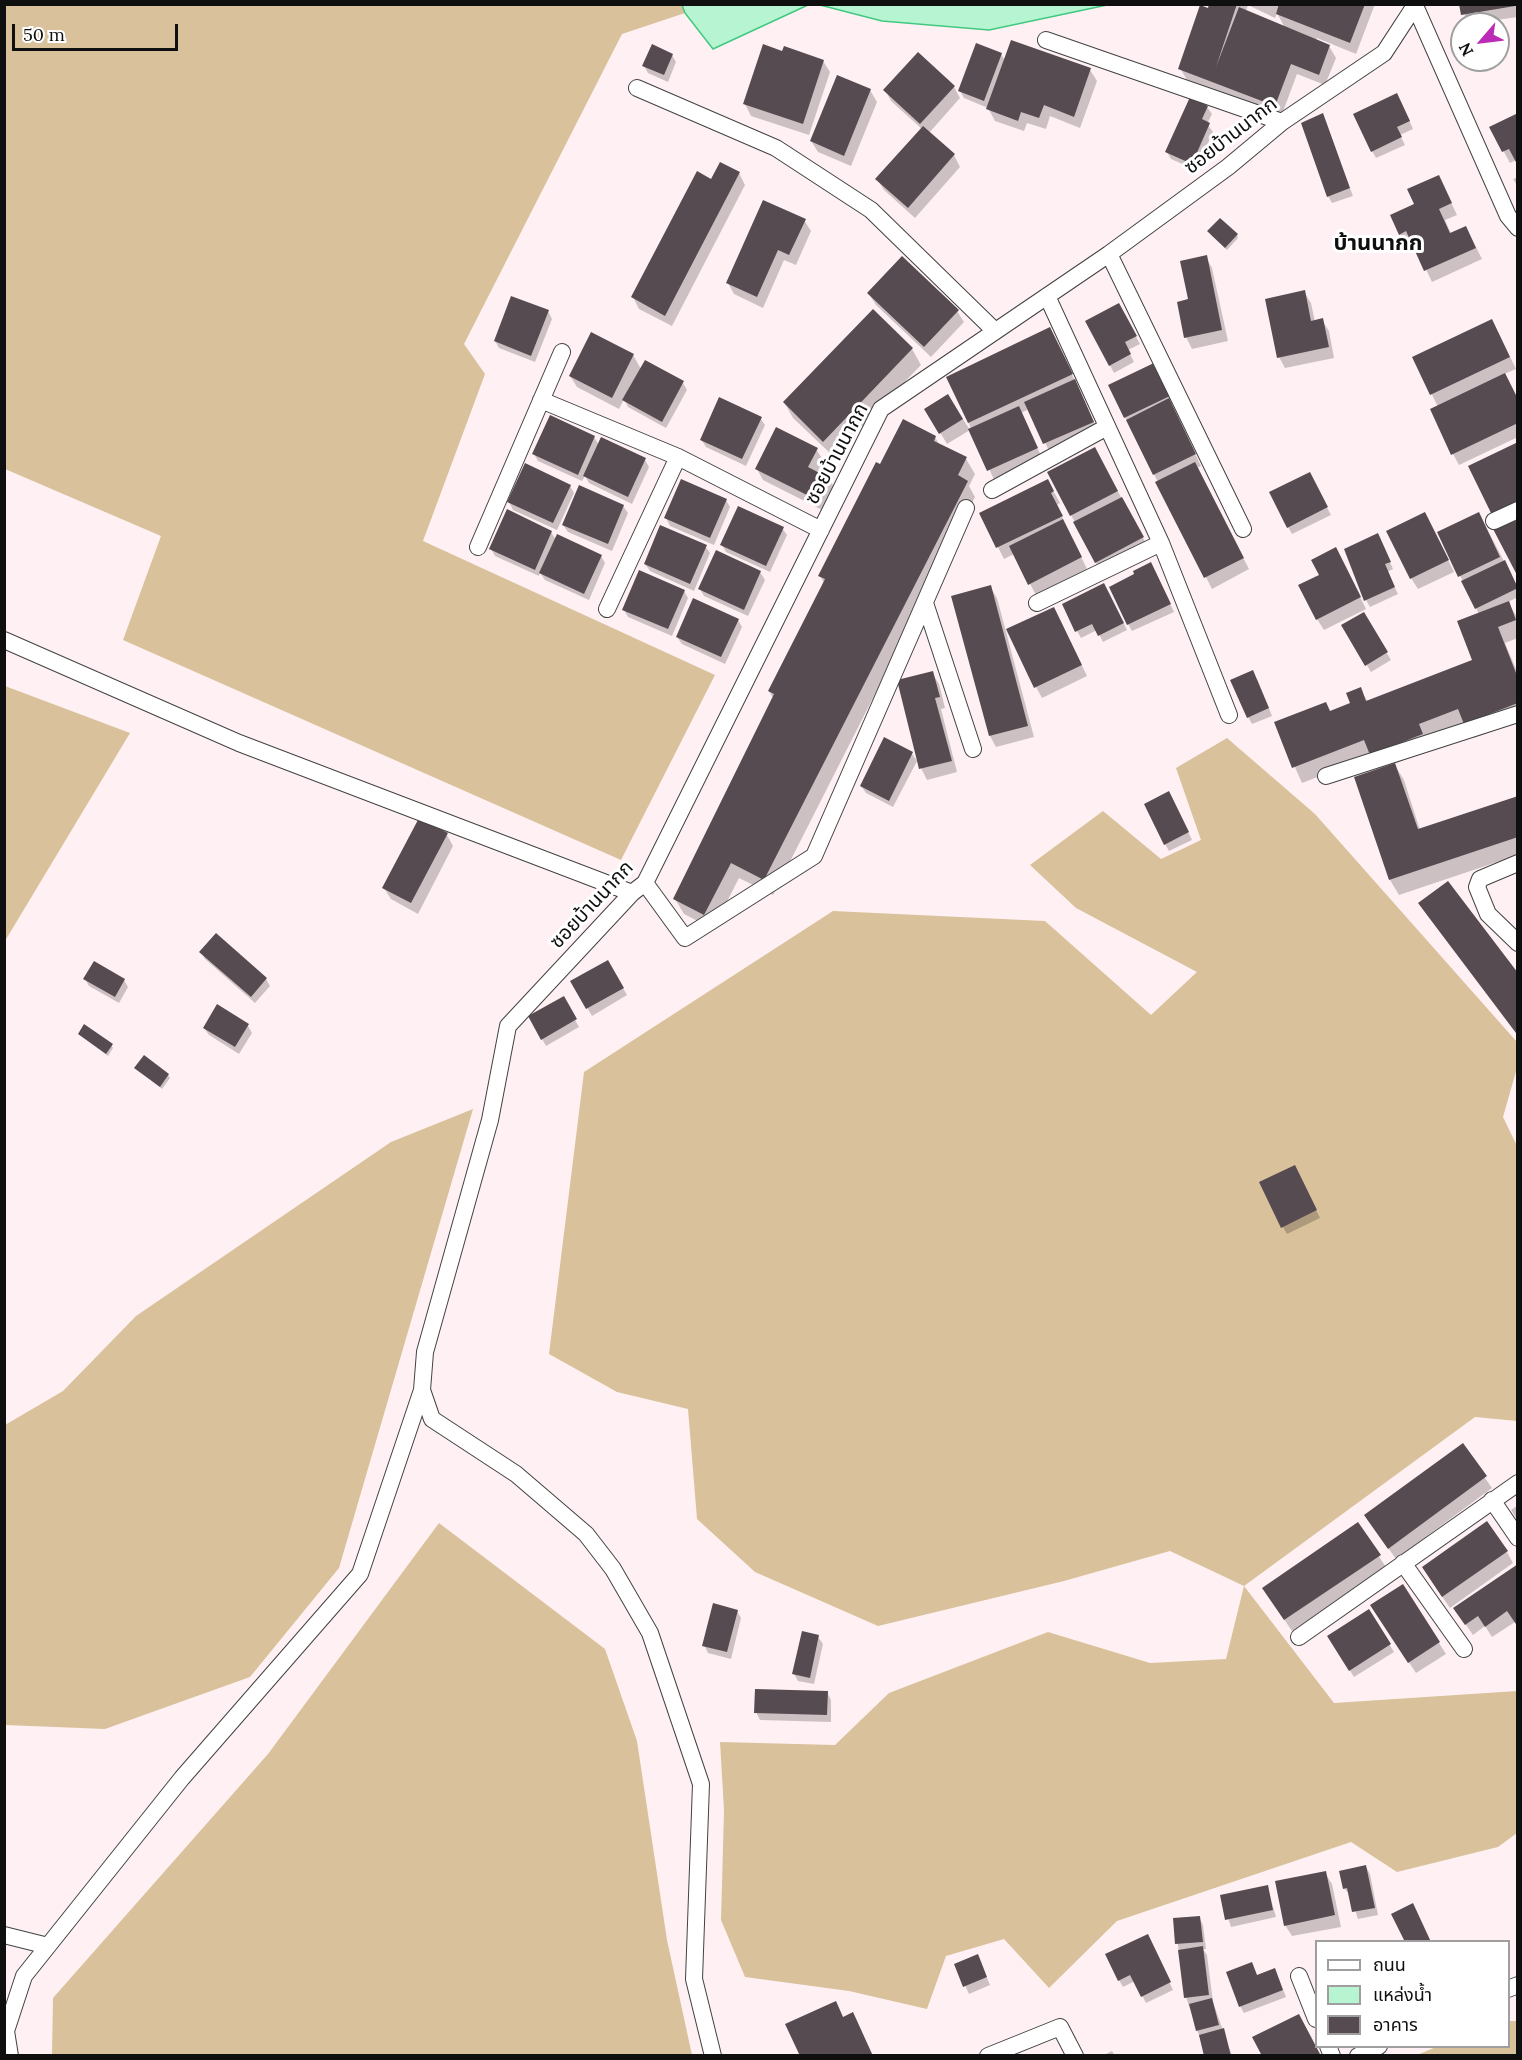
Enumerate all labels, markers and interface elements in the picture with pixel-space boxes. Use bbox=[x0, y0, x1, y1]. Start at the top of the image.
scale bar bbox=[15, 12, 182, 50]
north arrow bbox=[1450, 12, 1510, 72]
text: 50 m bbox=[23, 23, 65, 46]
text: N bbox=[1454, 39, 1478, 60]
street label: ซอยบ้านนากก bbox=[1180, 92, 1282, 180]
district label: บ้านนากก bbox=[1334, 231, 1422, 257]
street label: ซอยบ้านนากก bbox=[800, 399, 874, 509]
street label: ซอยบ้านนากก bbox=[545, 856, 639, 954]
legend bbox=[1315, 1940, 1510, 2048]
text: ถนน bbox=[1373, 1953, 1406, 1976]
text: แหล่งน้ำ bbox=[1373, 1983, 1432, 2006]
text: อาคาร bbox=[1373, 2013, 1418, 2036]

